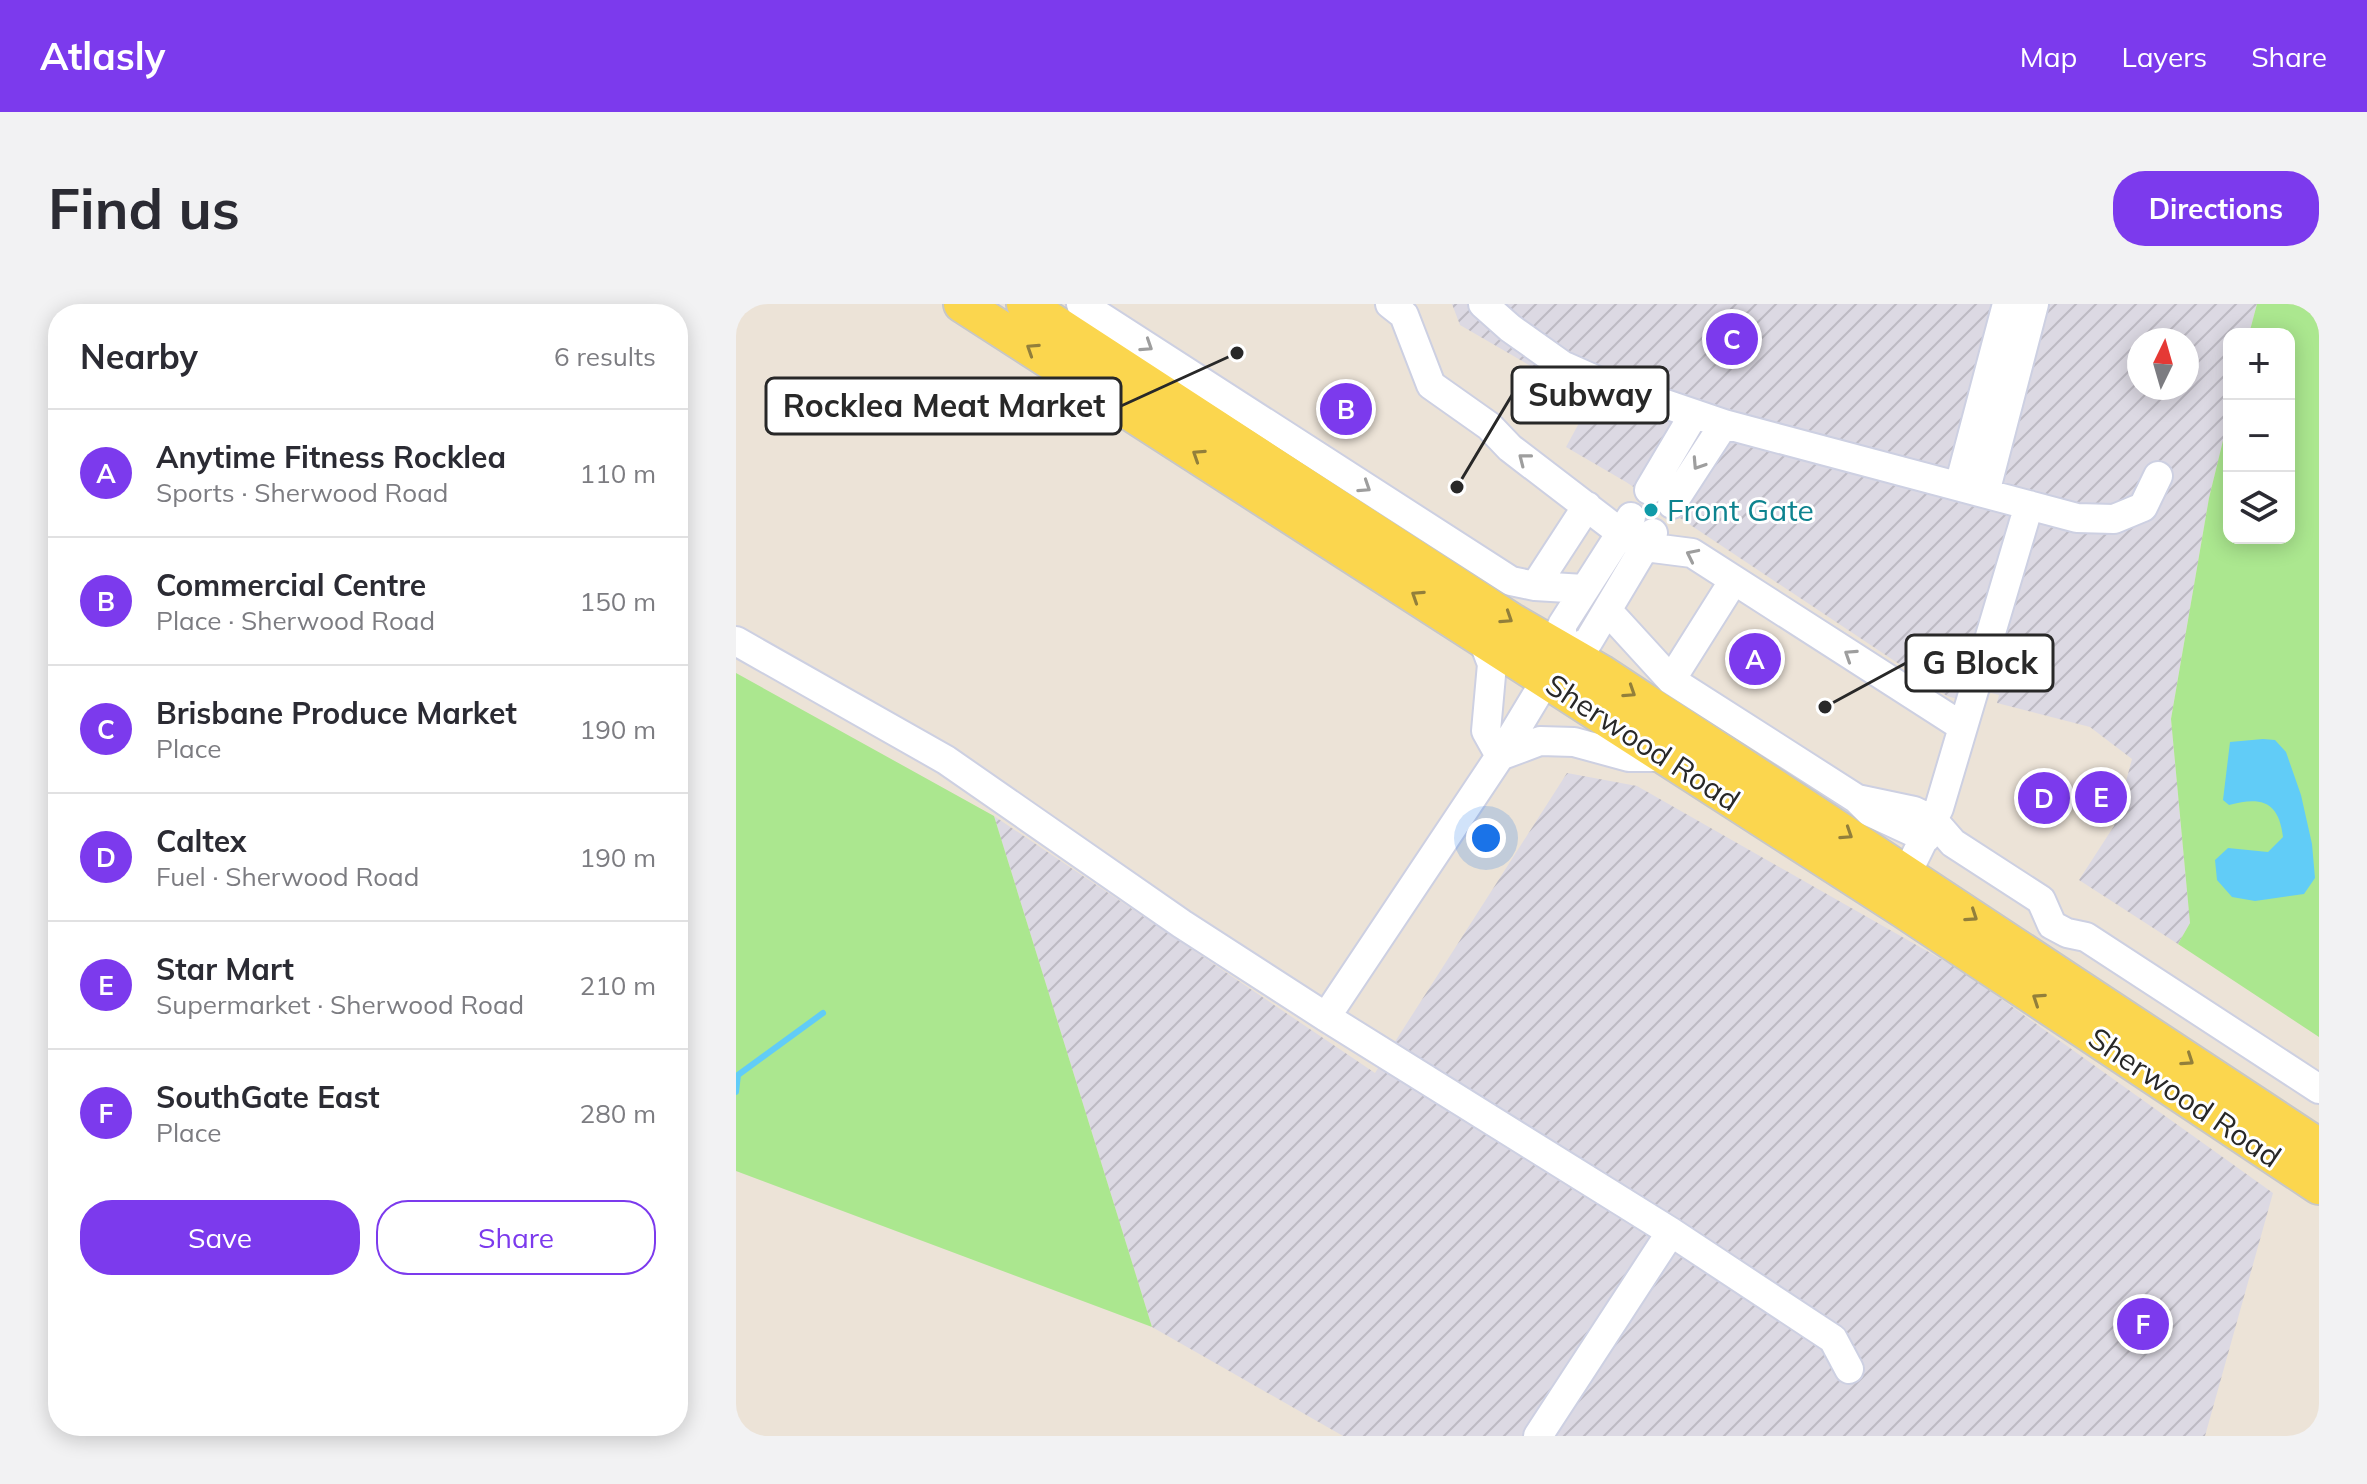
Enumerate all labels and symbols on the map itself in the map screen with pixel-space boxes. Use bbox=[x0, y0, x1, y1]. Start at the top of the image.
pin: C bbox=[1706, 309, 1758, 369]
north arrow bbox=[2127, 328, 2199, 400]
one-way arrow bbox=[1138, 337, 1153, 352]
one-way arrow bbox=[1027, 343, 1041, 358]
callout: Subway bbox=[1512, 367, 1668, 423]
text: Subway bbox=[1528, 374, 1653, 414]
callout: Rocklea Meat Market bbox=[766, 378, 1121, 434]
pin: B bbox=[1320, 379, 1372, 439]
text: Rocklea Meat Market bbox=[783, 385, 1105, 425]
one-way arrow bbox=[1192, 450, 1207, 465]
one-way arrow bbox=[1518, 455, 1533, 469]
one-way arrow bbox=[1693, 455, 1708, 470]
one-way arrow bbox=[1356, 478, 1371, 493]
place label: Front Gate bbox=[1667, 491, 1814, 529]
marker: Front Gate bbox=[1642, 501, 1660, 519]
one-way arrow bbox=[1686, 549, 1701, 565]
one-way arrow bbox=[1411, 590, 1425, 605]
one-way arrow bbox=[1498, 608, 1512, 623]
pin: A bbox=[1729, 629, 1781, 689]
callout: G Block bbox=[1906, 635, 2053, 691]
text: G Block bbox=[1922, 642, 2039, 682]
one-way arrow bbox=[1845, 649, 1859, 664]
street label: Sherwood Road bbox=[1539, 665, 1747, 819]
one-way arrow bbox=[1621, 682, 1635, 697]
pin: E bbox=[2075, 767, 2127, 827]
pin: D bbox=[2018, 768, 2070, 828]
your location bbox=[1466, 818, 1506, 858]
one-way arrow bbox=[1839, 824, 1853, 839]
one-way arrow bbox=[1963, 906, 1977, 921]
one-way arrow bbox=[2032, 994, 2046, 1009]
street label: Sherwood Road bbox=[2082, 1019, 2288, 1175]
one-way arrow bbox=[2179, 1050, 2194, 1065]
pin: F bbox=[2117, 1294, 2169, 1354]

